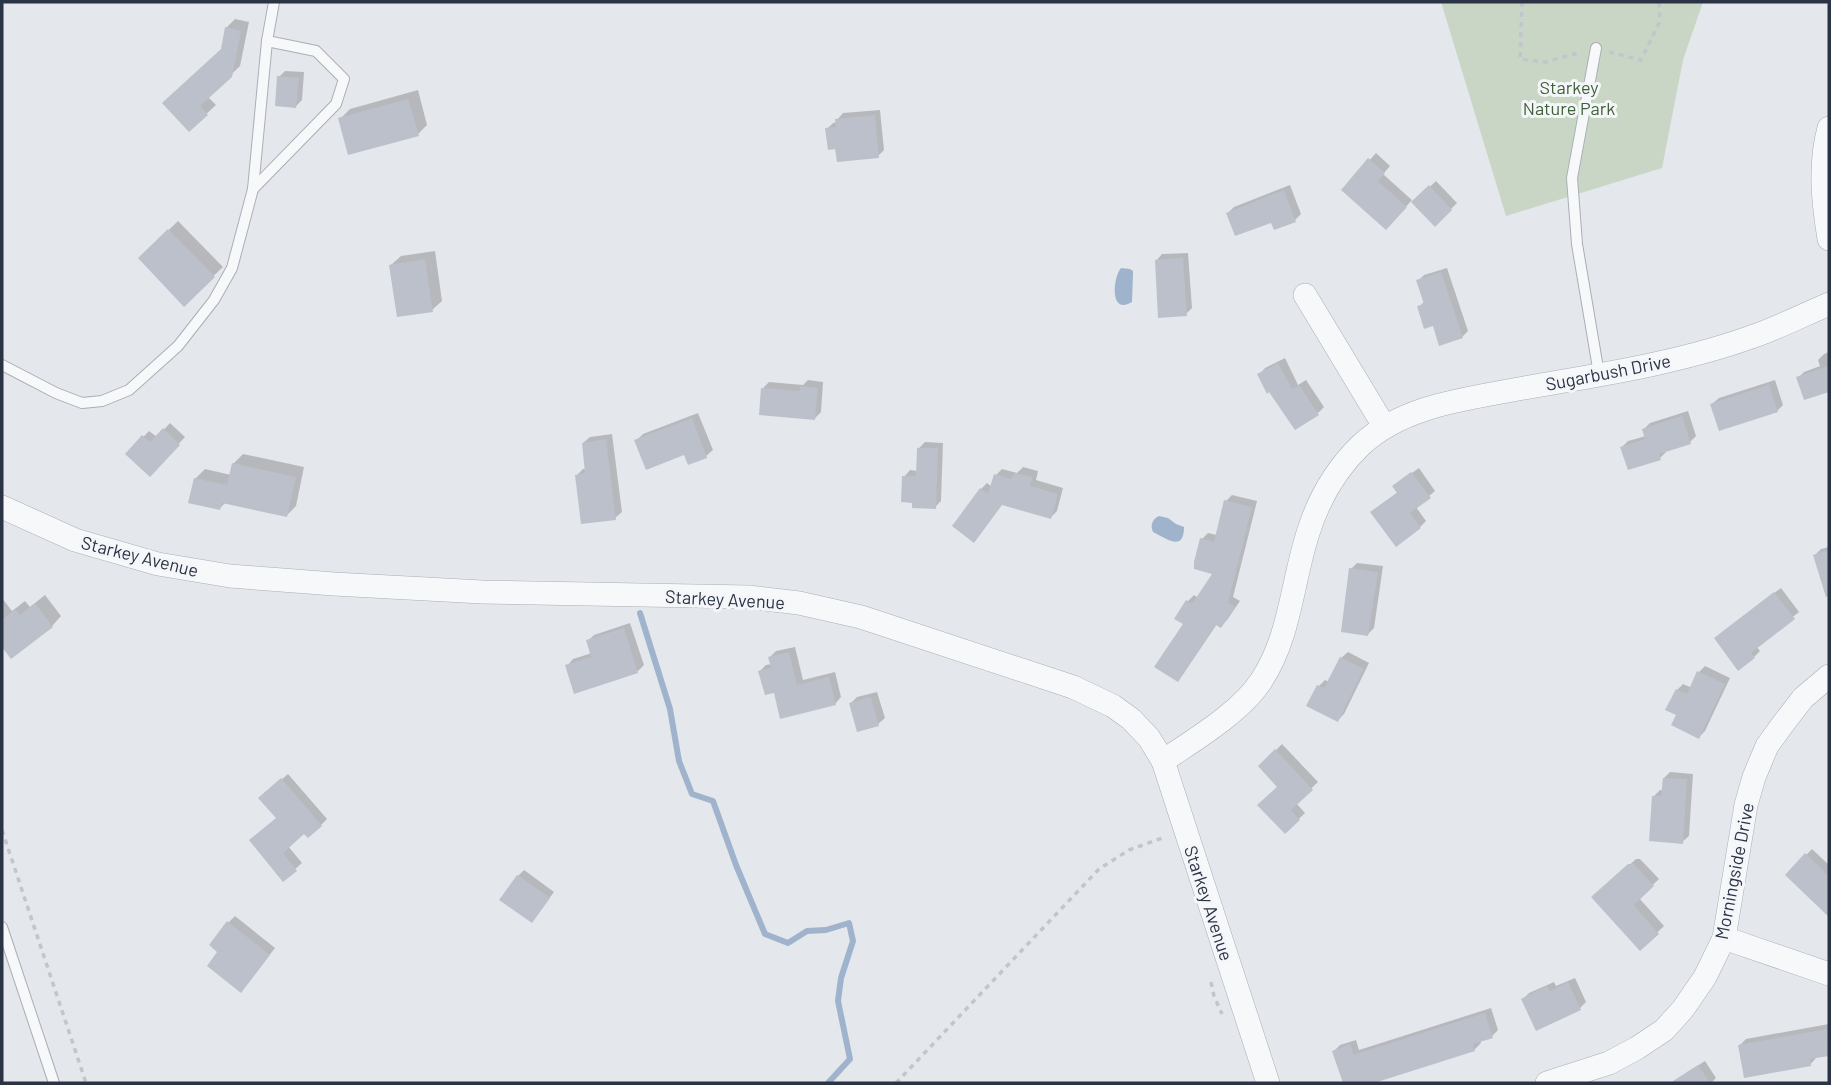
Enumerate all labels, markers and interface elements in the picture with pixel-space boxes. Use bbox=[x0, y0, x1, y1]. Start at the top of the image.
park label: Starkey Nature Park bbox=[1523, 76, 1615, 119]
street label: Sugarbush Drive bbox=[1544, 349, 1672, 395]
street label: Starkey Avenue bbox=[79, 531, 201, 581]
street label: Starkey Avenue bbox=[665, 585, 785, 613]
street label: Morningside Drive bbox=[1710, 801, 1758, 941]
street label: Starkey Avenue bbox=[1180, 843, 1238, 963]

